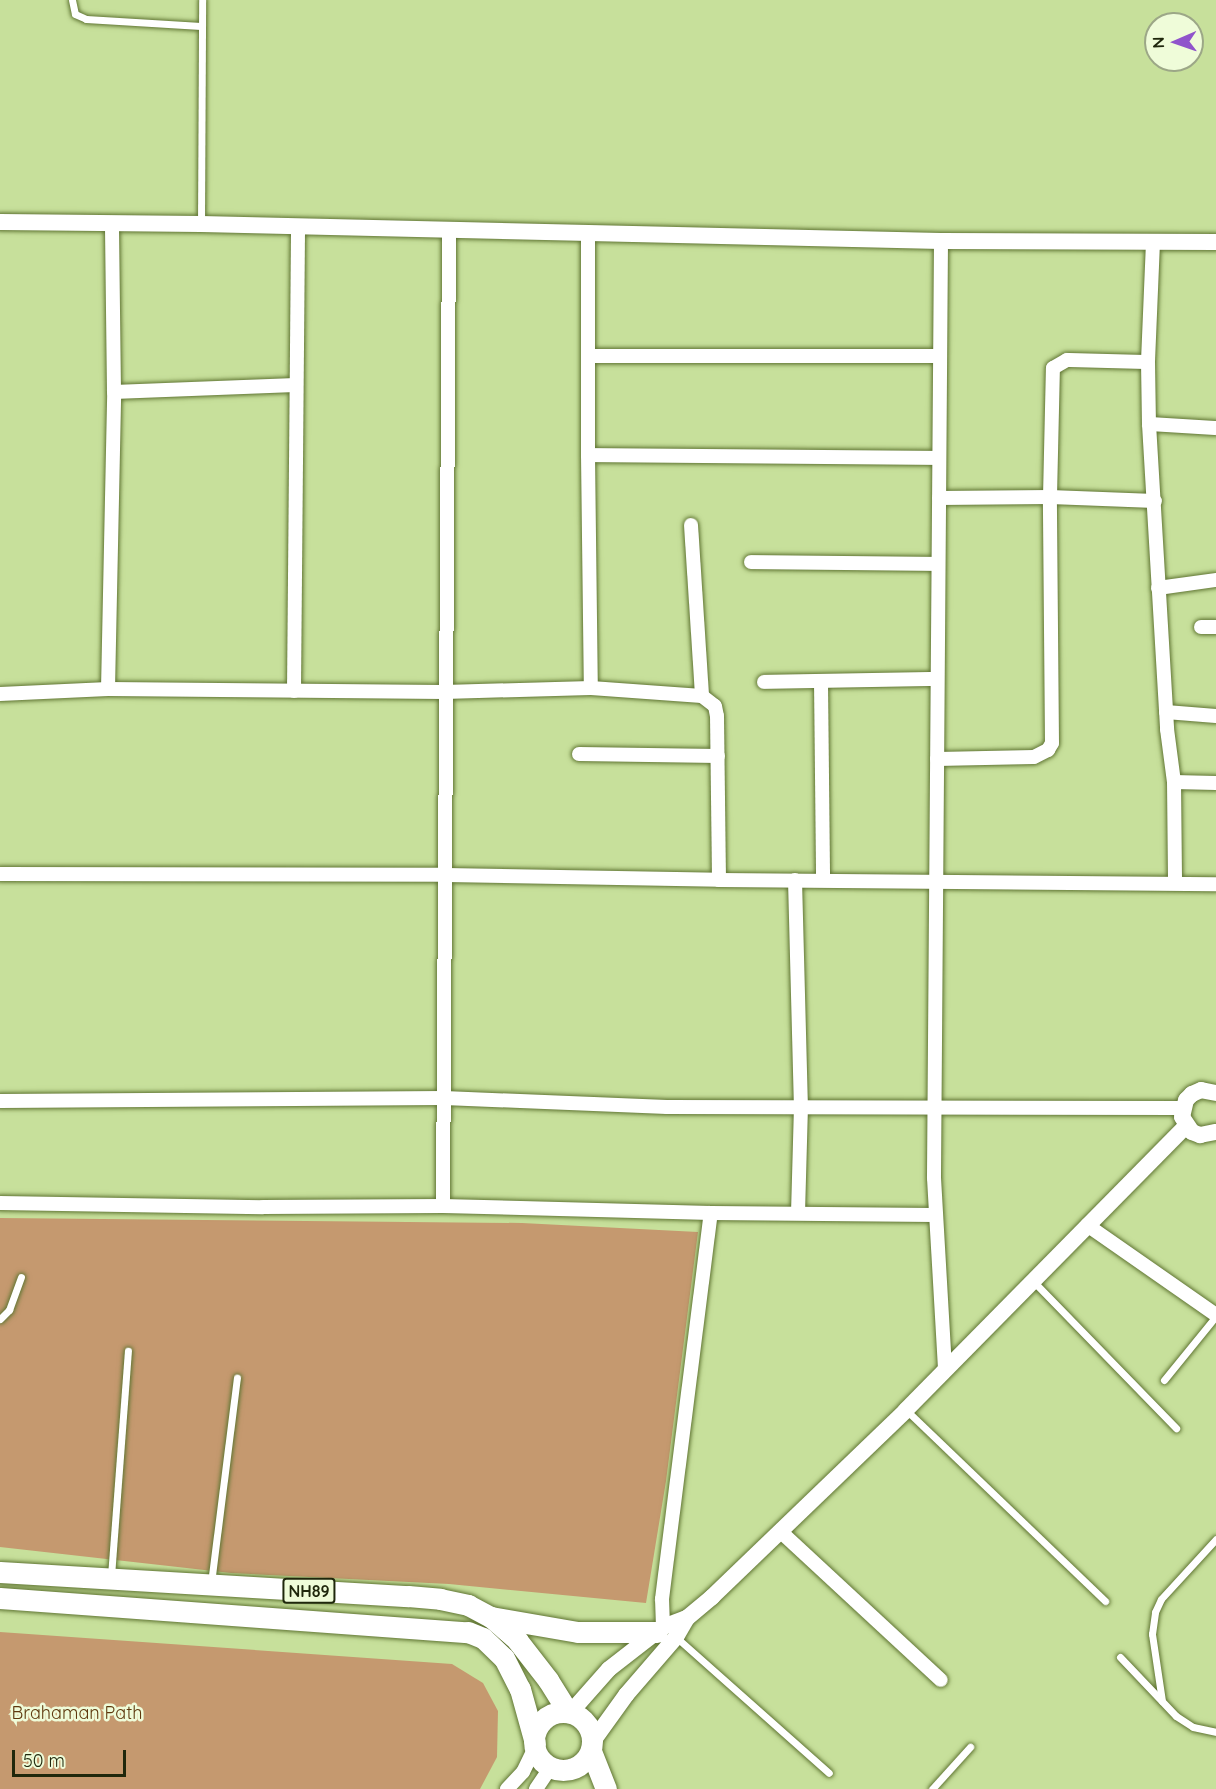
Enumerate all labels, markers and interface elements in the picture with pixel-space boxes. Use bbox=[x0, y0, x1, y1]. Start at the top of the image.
north arrow bbox=[1144, 12, 1204, 72]
text: N bbox=[1148, 36, 1168, 49]
road number: NH89 bbox=[282, 1578, 336, 1604]
park label: Brahaman Path bbox=[12, 1702, 142, 1724]
scale bar bbox=[15, 1738, 129, 1776]
text: 50 m bbox=[23, 1749, 65, 1772]

